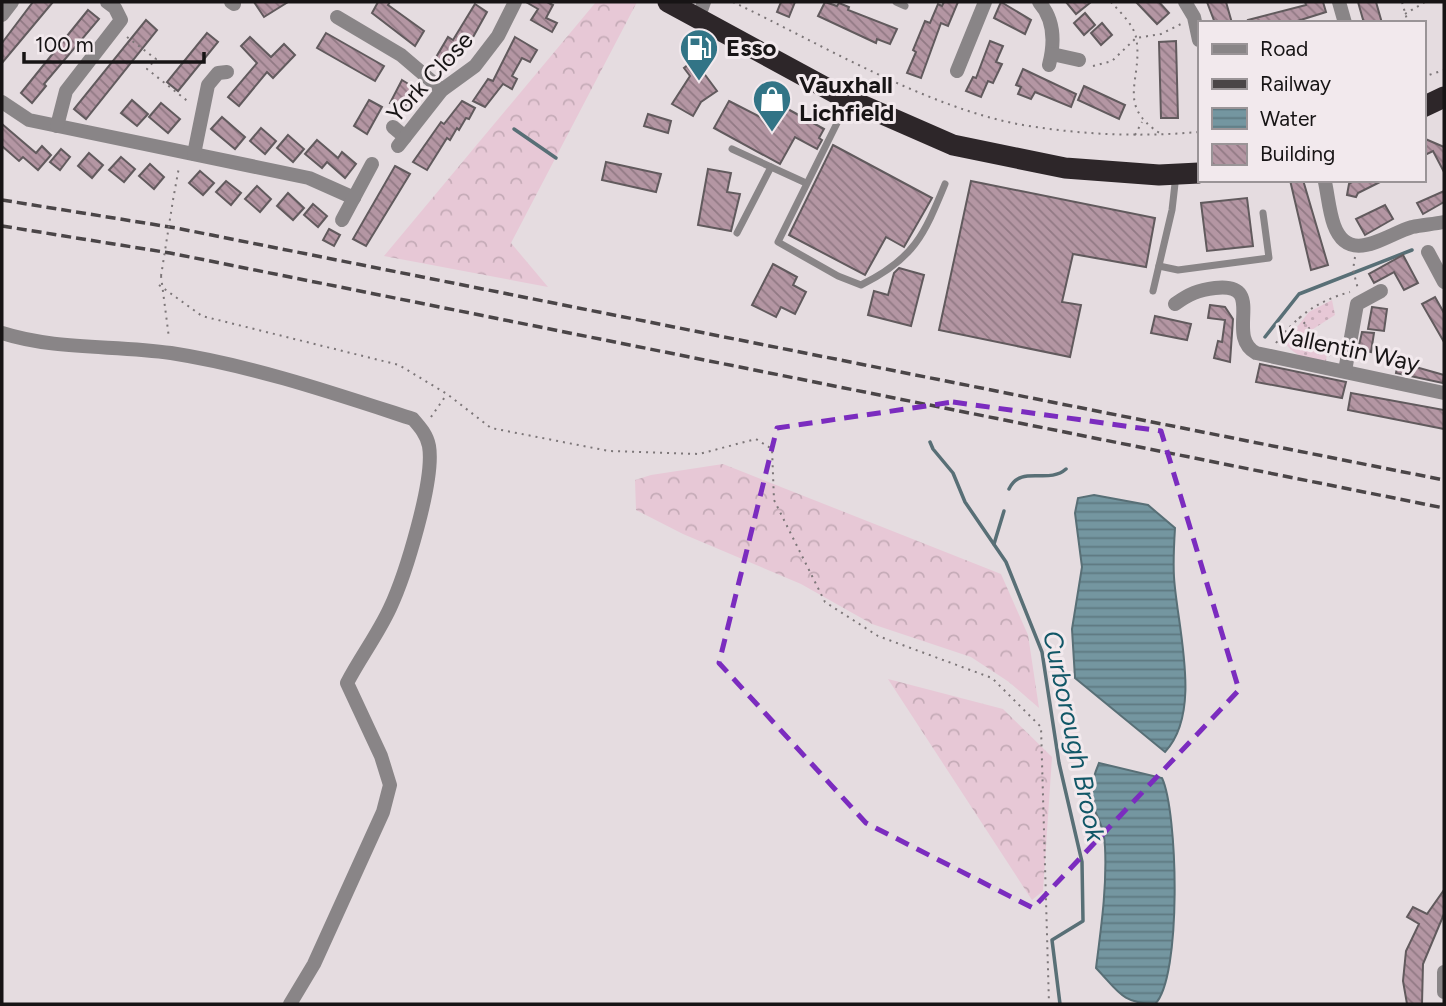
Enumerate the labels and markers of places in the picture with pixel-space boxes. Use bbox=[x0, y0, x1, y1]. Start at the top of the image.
fuel station icon: Esso bbox=[678, 27, 720, 82]
place label: Esso bbox=[726, 33, 776, 62]
place label: Vauxhall Lichfield bbox=[799, 70, 894, 127]
shop icon: Vauxhall Lichfield bbox=[751, 78, 793, 133]

